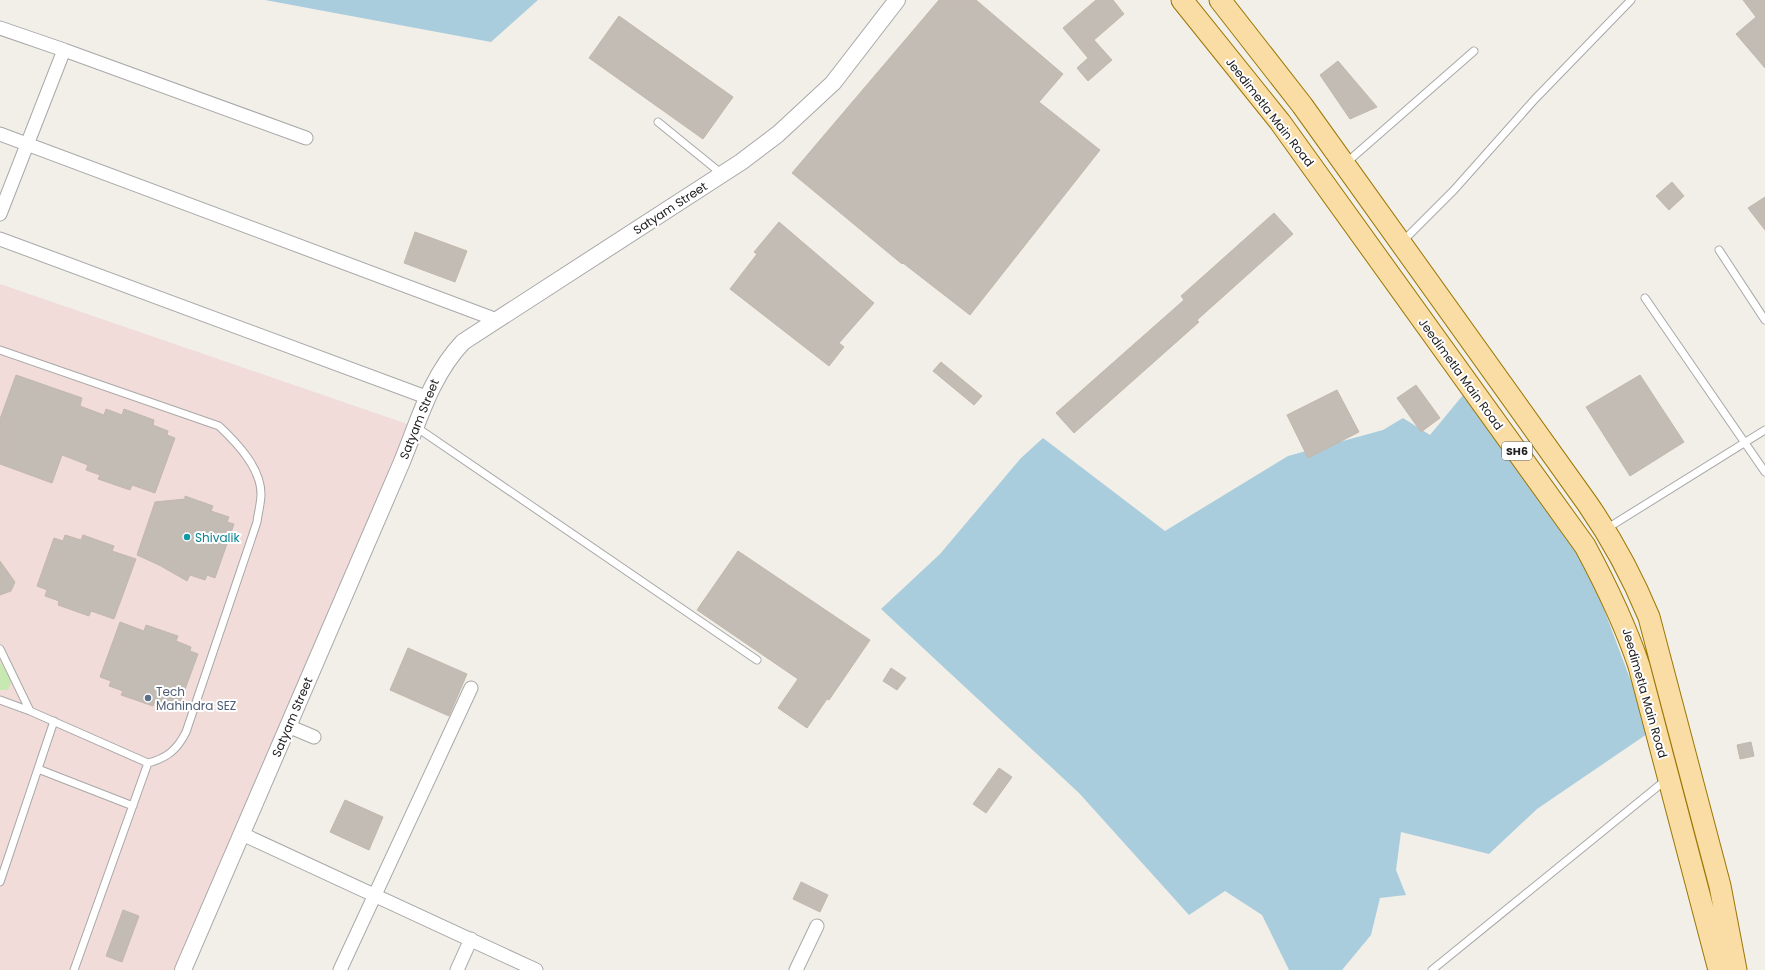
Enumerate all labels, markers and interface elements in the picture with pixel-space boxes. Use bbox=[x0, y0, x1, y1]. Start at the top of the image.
street label: Jeedimetla Main Road bbox=[1222, 54, 1318, 170]
street label: Satyam Street bbox=[630, 178, 710, 238]
street label: Jeedimetla Main Road bbox=[1415, 315, 1507, 433]
street label: Satyam Street bbox=[395, 376, 443, 462]
road number: SH6 bbox=[1502, 442, 1532, 460]
place label: Shivalik bbox=[195, 529, 240, 546]
marker: Shivalik bbox=[182, 532, 192, 542]
street label: Jeedimetla Main Road bbox=[1618, 626, 1672, 760]
street label: Satyam Street bbox=[268, 675, 316, 759]
place label: Tech Mahindra SEZ bbox=[156, 683, 236, 714]
marker: Tech Mahindra SEZ bbox=[143, 693, 153, 703]

